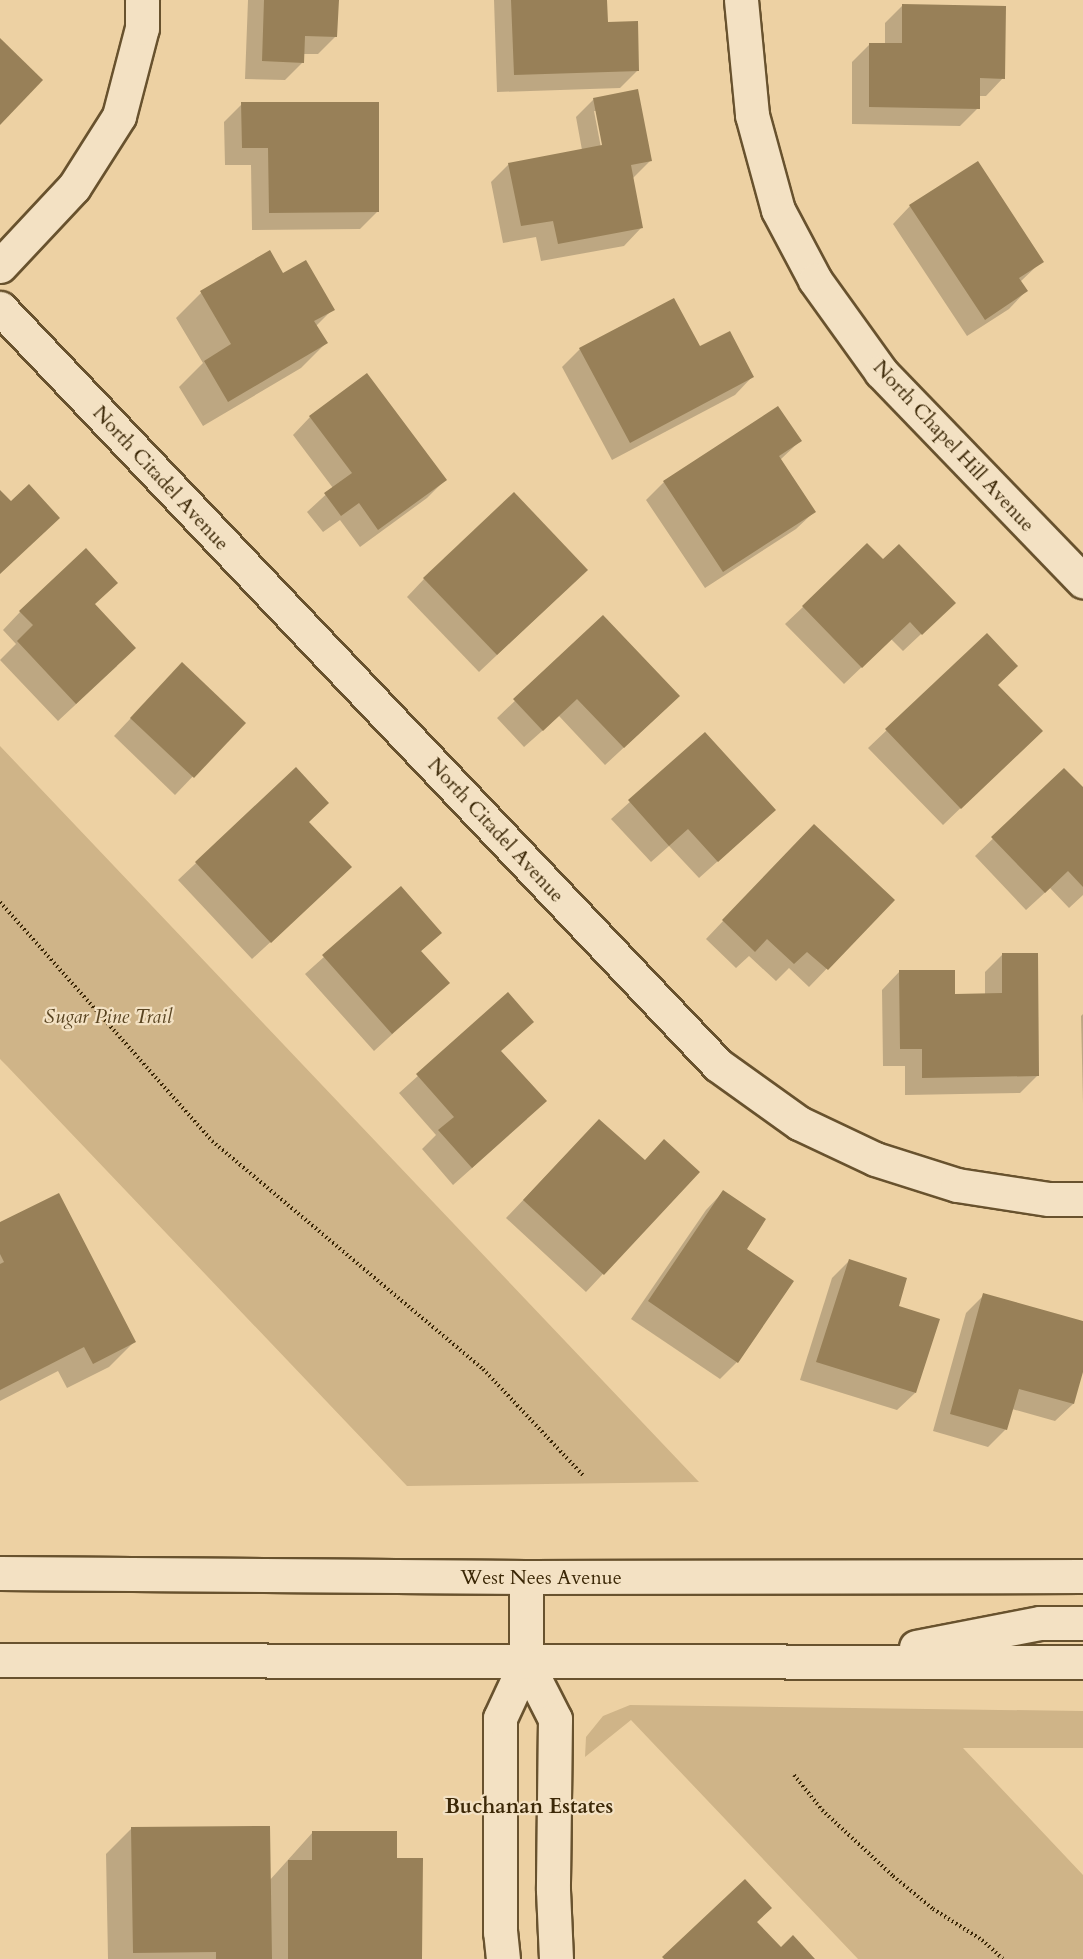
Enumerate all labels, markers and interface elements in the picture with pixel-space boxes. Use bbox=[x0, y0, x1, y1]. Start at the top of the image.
street label: North Chapel Hill Avenue bbox=[868, 355, 1040, 537]
street label: North Citadel Avenue bbox=[88, 401, 234, 555]
street label: North Citadel Avenue bbox=[423, 753, 569, 907]
park label: Sugar Pine Trail bbox=[44, 1004, 172, 1028]
street label: West Nees Avenue bbox=[460, 1565, 622, 1589]
district label: Buchanan Estates bbox=[445, 1794, 613, 1820]

